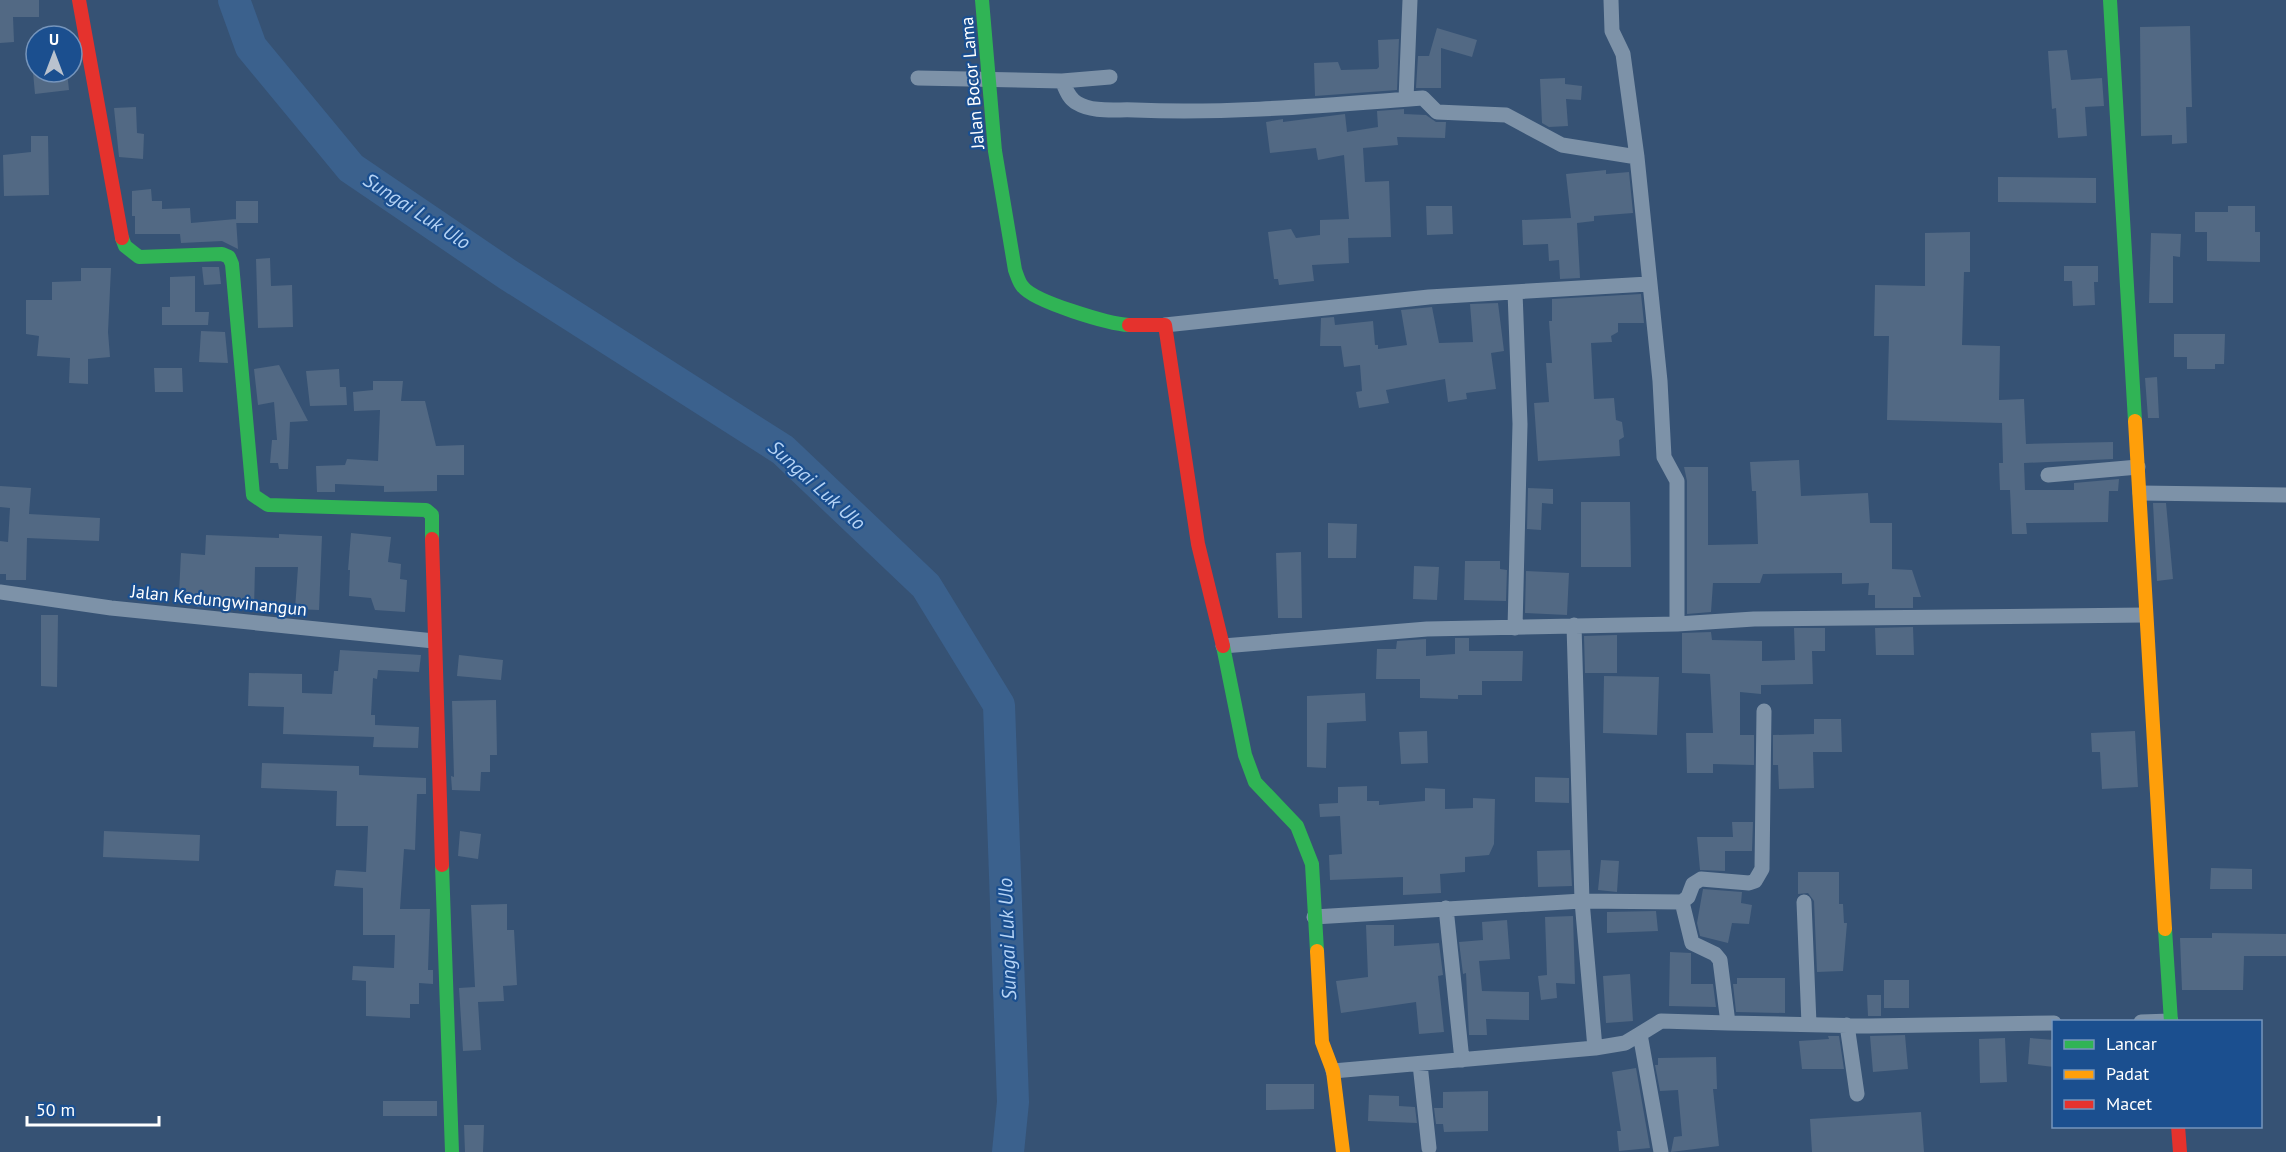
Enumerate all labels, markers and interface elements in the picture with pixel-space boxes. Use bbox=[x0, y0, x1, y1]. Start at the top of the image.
street label: Jalan Bocor Lama bbox=[955, 16, 989, 151]
north arrow bbox=[24, 24, 84, 84]
text: U bbox=[49, 29, 59, 49]
water label: Sungai Luk Ulo bbox=[358, 167, 476, 255]
water label: Sungai Luk Ulo bbox=[763, 434, 871, 536]
street label: Jalan Kedungwinangun bbox=[129, 579, 308, 621]
water label: Sungai Luk Ulo bbox=[992, 877, 1022, 1001]
legend bbox=[2052, 1020, 2262, 1128]
text: Lancar bbox=[2106, 1032, 2157, 1055]
text: Padat bbox=[2106, 1062, 2149, 1085]
scale bar bbox=[27, 1089, 159, 1127]
text: Macet bbox=[2106, 1092, 2152, 1115]
text: 50 m bbox=[36, 1098, 75, 1121]

